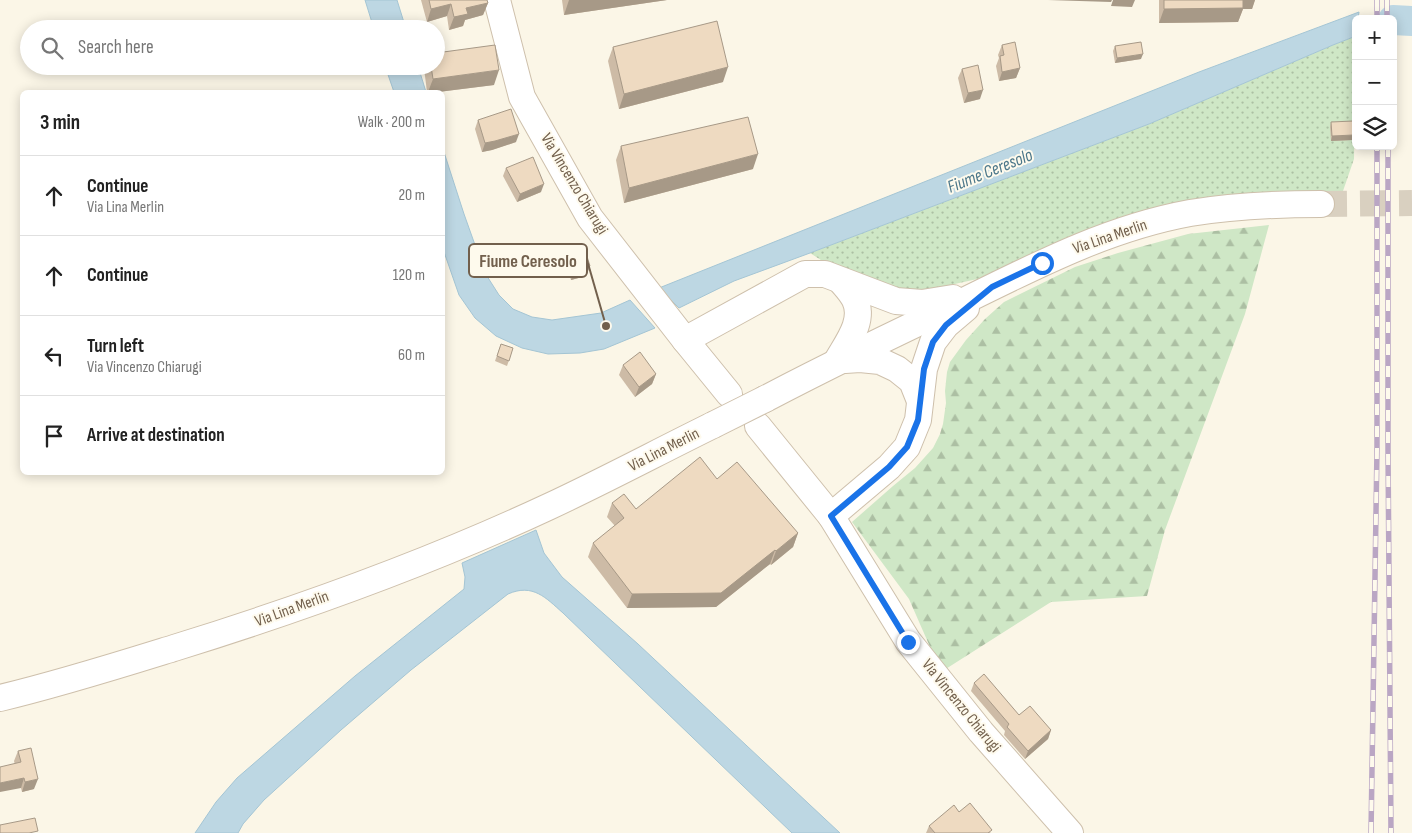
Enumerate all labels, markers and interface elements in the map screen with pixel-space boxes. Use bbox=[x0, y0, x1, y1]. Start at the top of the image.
map controls bbox=[1352, 15, 1397, 150]
button: + bbox=[1352, 15, 1397, 60]
search box bbox=[20, 20, 445, 75]
icon: search bbox=[38, 34, 66, 62]
text: Search here bbox=[78, 36, 154, 59]
button: − bbox=[1352, 60, 1397, 105]
button: layers bbox=[1352, 105, 1397, 150]
text: 3 min bbox=[40, 110, 80, 135]
text: Walk · 200 m bbox=[358, 113, 425, 132]
street label: Via Vincenzo Chiarugi bbox=[536, 130, 612, 238]
water label: Fiume Ceresolo bbox=[944, 144, 1036, 198]
text: Continue bbox=[87, 175, 148, 198]
icon: ahead bbox=[40, 182, 68, 210]
text: 20 m bbox=[398, 186, 425, 205]
text: Via Lina Merlin bbox=[87, 198, 164, 217]
street label: Via Lina Merlin bbox=[1071, 215, 1149, 259]
callout: Fiume Ceresolo bbox=[469, 244, 587, 277]
text: Fiume Ceresolo bbox=[479, 251, 577, 272]
route start bbox=[1031, 252, 1054, 275]
icon: ahead bbox=[40, 262, 68, 290]
text: Continue bbox=[87, 264, 148, 287]
text: 120 m bbox=[393, 266, 425, 285]
text: Turn left bbox=[87, 335, 144, 358]
icon: left bbox=[40, 342, 68, 370]
text: 60 m bbox=[398, 346, 425, 365]
text: Via Vincenzo Chiarugi bbox=[87, 358, 202, 377]
icon: arrive bbox=[40, 422, 68, 450]
text: Arrive at destination bbox=[87, 424, 225, 447]
street label: Via Lina Merlin bbox=[625, 424, 703, 476]
street label: Via Lina Merlin bbox=[253, 587, 331, 631]
route end bbox=[897, 631, 920, 654]
street label: Via Vincenzo Chiarugi bbox=[918, 655, 1004, 757]

